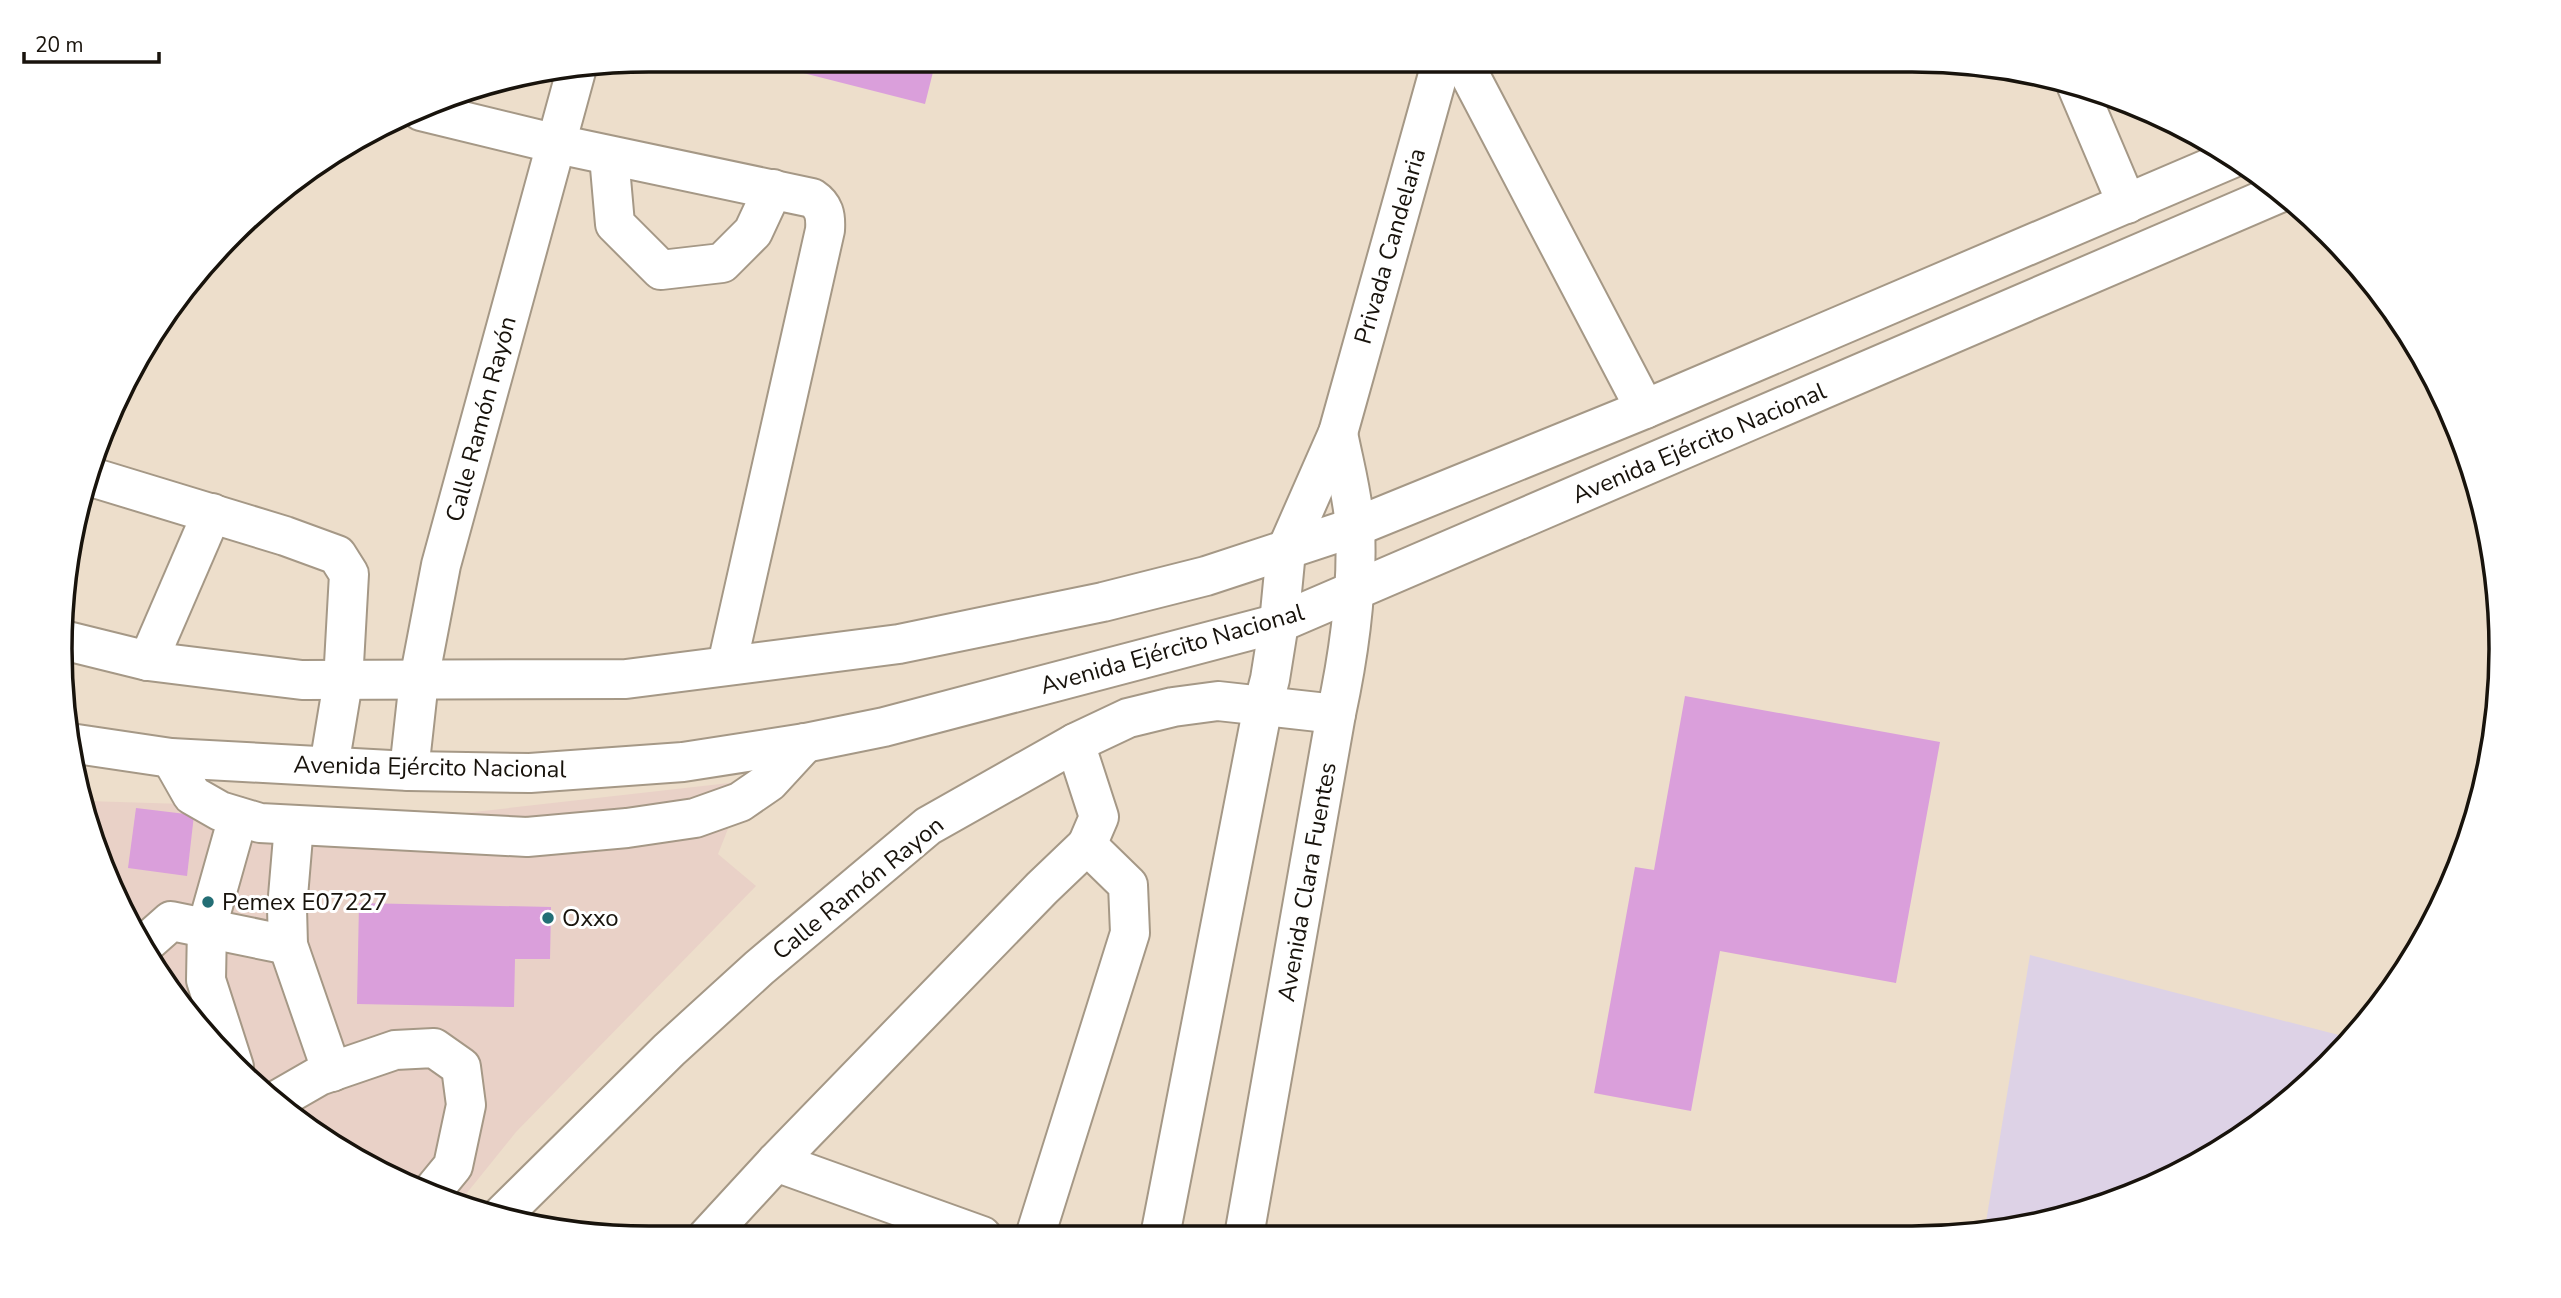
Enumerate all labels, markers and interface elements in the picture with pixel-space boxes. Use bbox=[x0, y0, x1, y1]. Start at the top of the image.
scale bar bbox=[24, 21, 159, 65]
text: 20 m bbox=[35, 31, 84, 59]
street label: Privada Candelaria bbox=[1347, 144, 1433, 348]
street label: Calle Ramón Rayón bbox=[438, 313, 524, 525]
street label: Avenida Ejército Nacional bbox=[1567, 375, 1831, 511]
street label: Avenida Ejército Nacional bbox=[1036, 596, 1308, 702]
street label: Avenida Ejército Nacional bbox=[293, 749, 567, 785]
street label: Avenida Clara Fuentes bbox=[1270, 760, 1344, 1004]
street label: Calle Ramón Rayon bbox=[766, 809, 950, 967]
place label: Pemex E07227 bbox=[222, 886, 387, 918]
marker: Pemex E07227 bbox=[200, 894, 216, 910]
place label: Oxxo bbox=[562, 902, 619, 934]
marker: Oxxo bbox=[540, 910, 556, 926]

